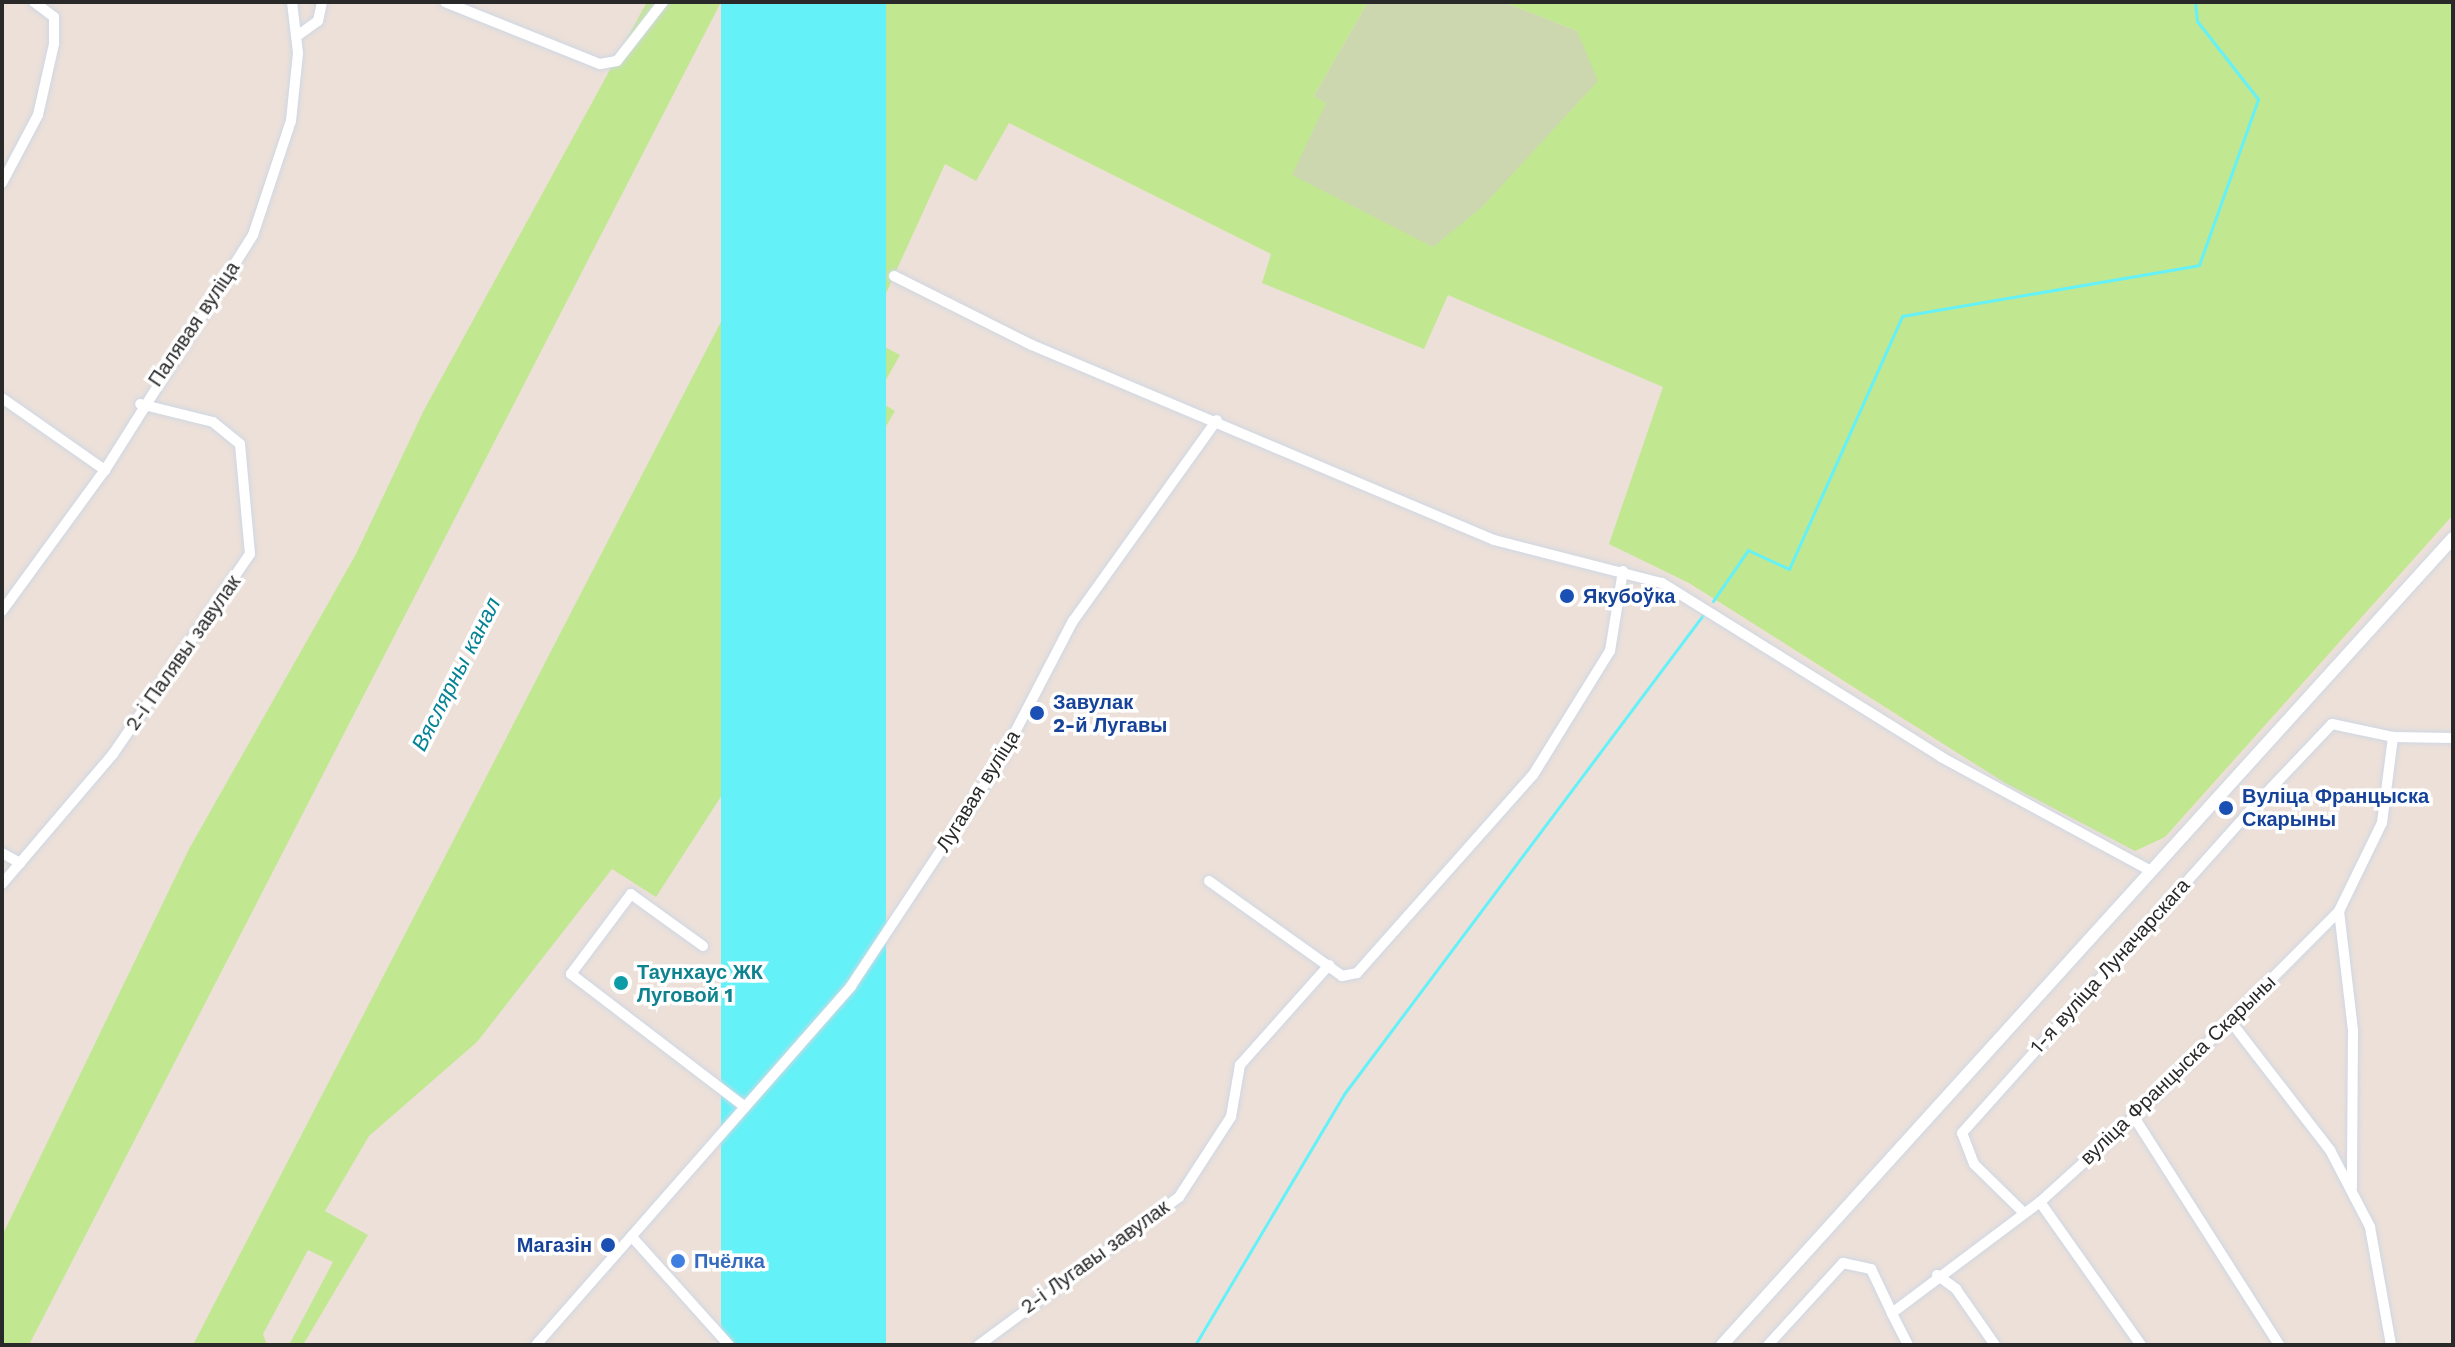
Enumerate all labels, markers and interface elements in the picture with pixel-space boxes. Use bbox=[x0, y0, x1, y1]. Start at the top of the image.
street label: Палявая вуліца bbox=[143, 257, 245, 391]
street label: 2-і Палявы завулак bbox=[120, 571, 246, 735]
place label: Якубоўка bbox=[1583, 584, 1675, 608]
marker: Якубоўка bbox=[1558, 587, 1576, 605]
water label: Вяслярны канал bbox=[406, 593, 506, 755]
place label: Завулак 2-й Лугавы bbox=[1053, 690, 1167, 737]
marker: Завулак 2-й Лугавы bbox=[1028, 704, 1046, 722]
street label: Лугавая вуліца bbox=[931, 726, 1025, 856]
place label: Вуліца Францыска Скарыны bbox=[2242, 784, 2429, 831]
marker: Вуліца Францыска Скарыны bbox=[2217, 799, 2235, 817]
street label: 1-я вуліца Луначарскага bbox=[2025, 874, 2195, 1058]
place label: Таунхаус ЖК Луговой 1 bbox=[637, 960, 763, 1007]
street label: вуліца Францыска Скарыны bbox=[2075, 970, 2281, 1170]
marker: Таунхаус ЖК Луговой 1 bbox=[612, 974, 630, 992]
street label: 2-і Лугавы завулак bbox=[1016, 1195, 1174, 1319]
place label: Магазін bbox=[517, 1233, 592, 1257]
marker: Магазін bbox=[599, 1236, 617, 1254]
place label: Пчёлка bbox=[694, 1249, 765, 1273]
marker: Пчёлка bbox=[669, 1252, 687, 1270]

